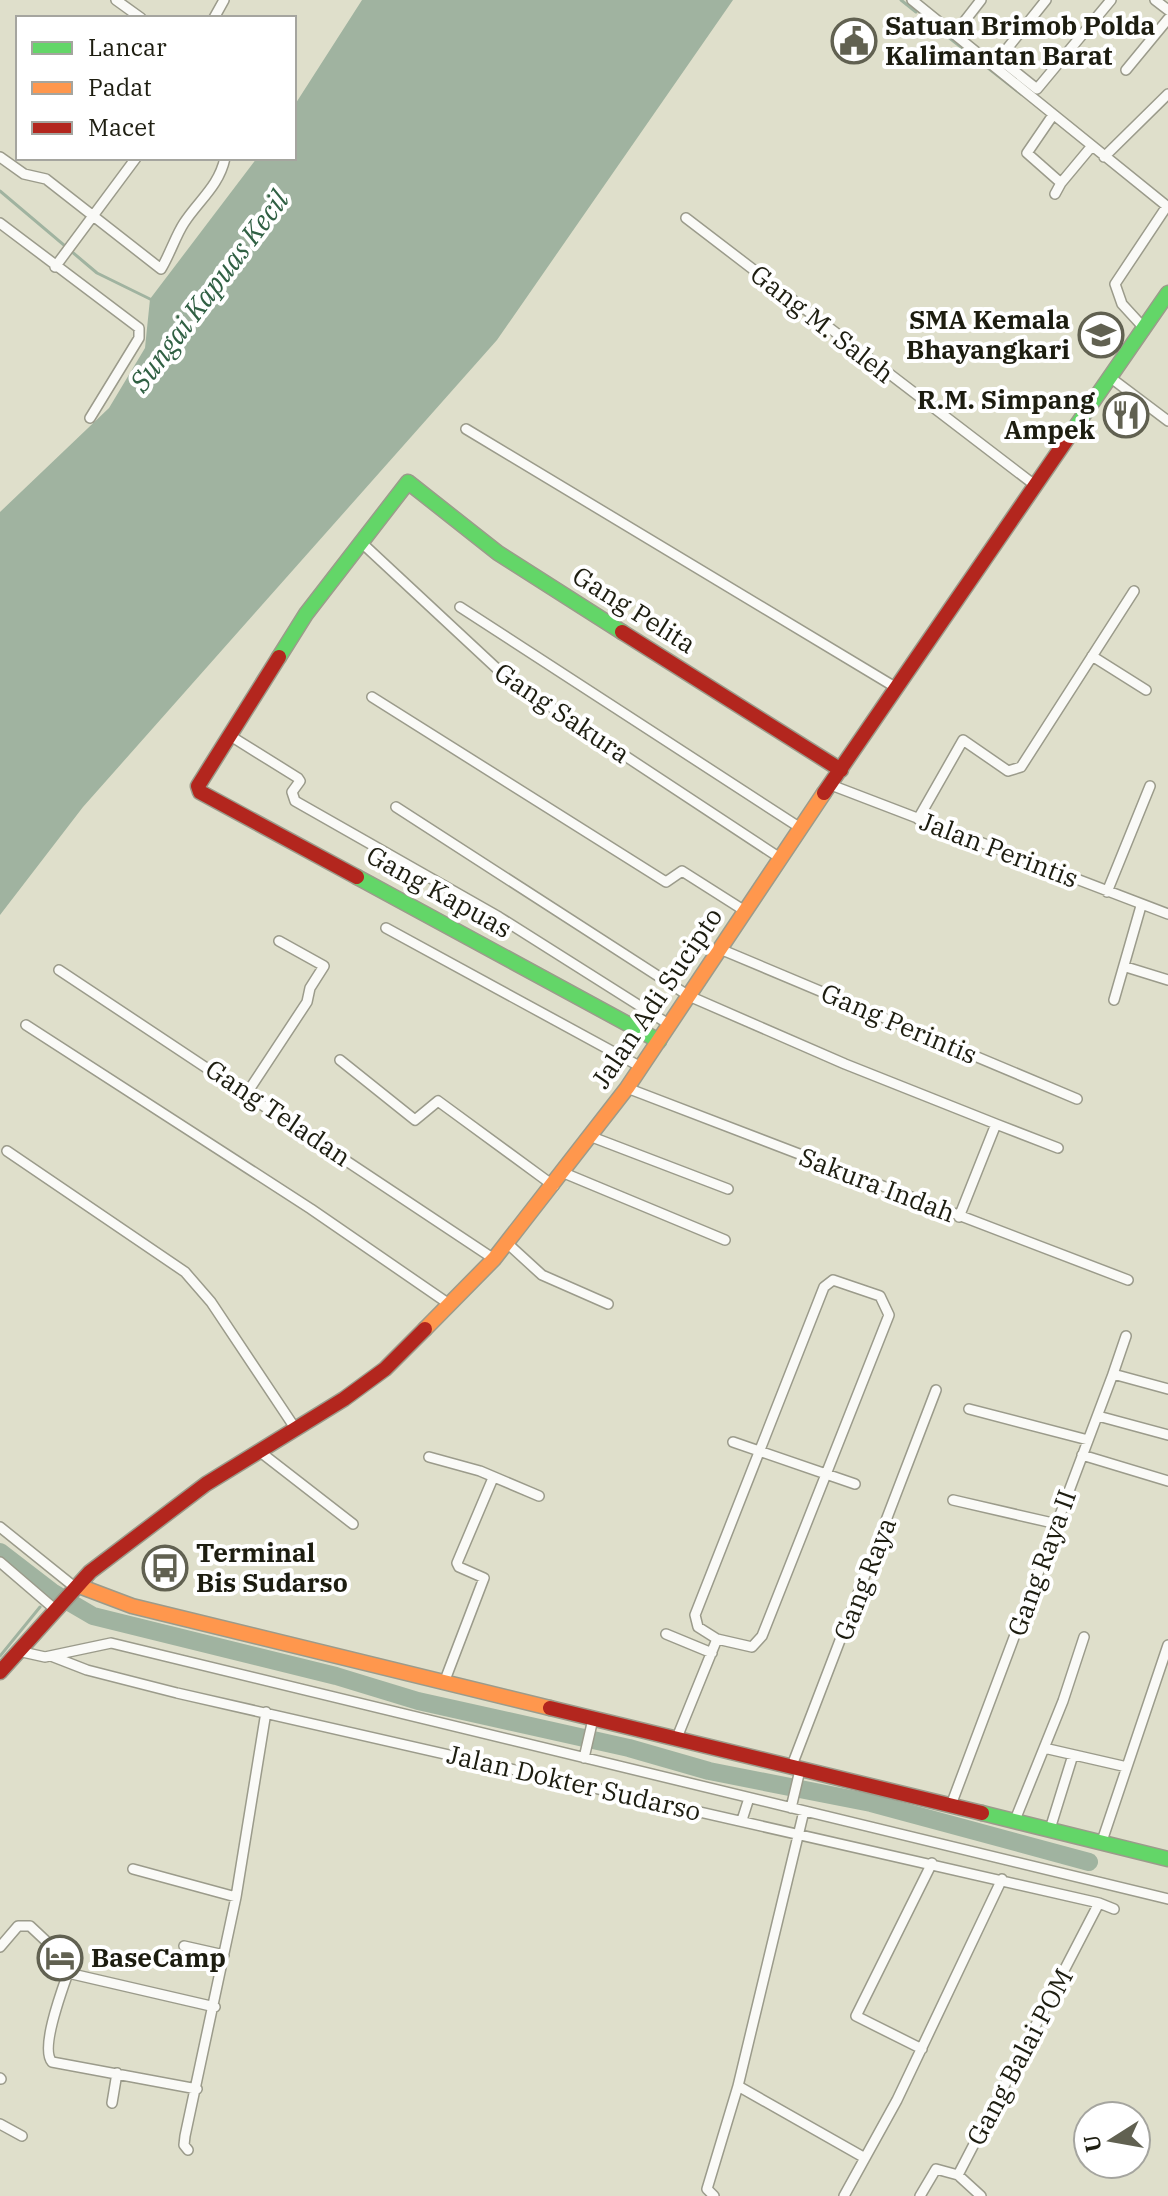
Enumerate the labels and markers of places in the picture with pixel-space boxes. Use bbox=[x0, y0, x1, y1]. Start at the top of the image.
place label: Satuan Brimob Polda Kalimantan Barat bbox=[885, 8, 1155, 72]
public building icon: Satuan Brimob Polda Kalimantan Barat bbox=[830, 17, 878, 65]
place label: SMA Kemala Bhayangkari bbox=[906, 302, 1070, 366]
school or university icon: SMA Kemala Bhayangkari bbox=[1077, 311, 1125, 359]
place label: R.M. Simpang Ampek bbox=[917, 382, 1096, 446]
restaurant icon: R.M. Simpang Ampek bbox=[1102, 391, 1150, 439]
place label: Terminal Bis Sudarso bbox=[196, 1535, 348, 1599]
bus stop icon: Terminal Bis Sudarso bbox=[141, 1544, 189, 1592]
hotel icon: BaseCamp bbox=[36, 1934, 84, 1982]
place label: BaseCamp bbox=[91, 1940, 226, 1974]

